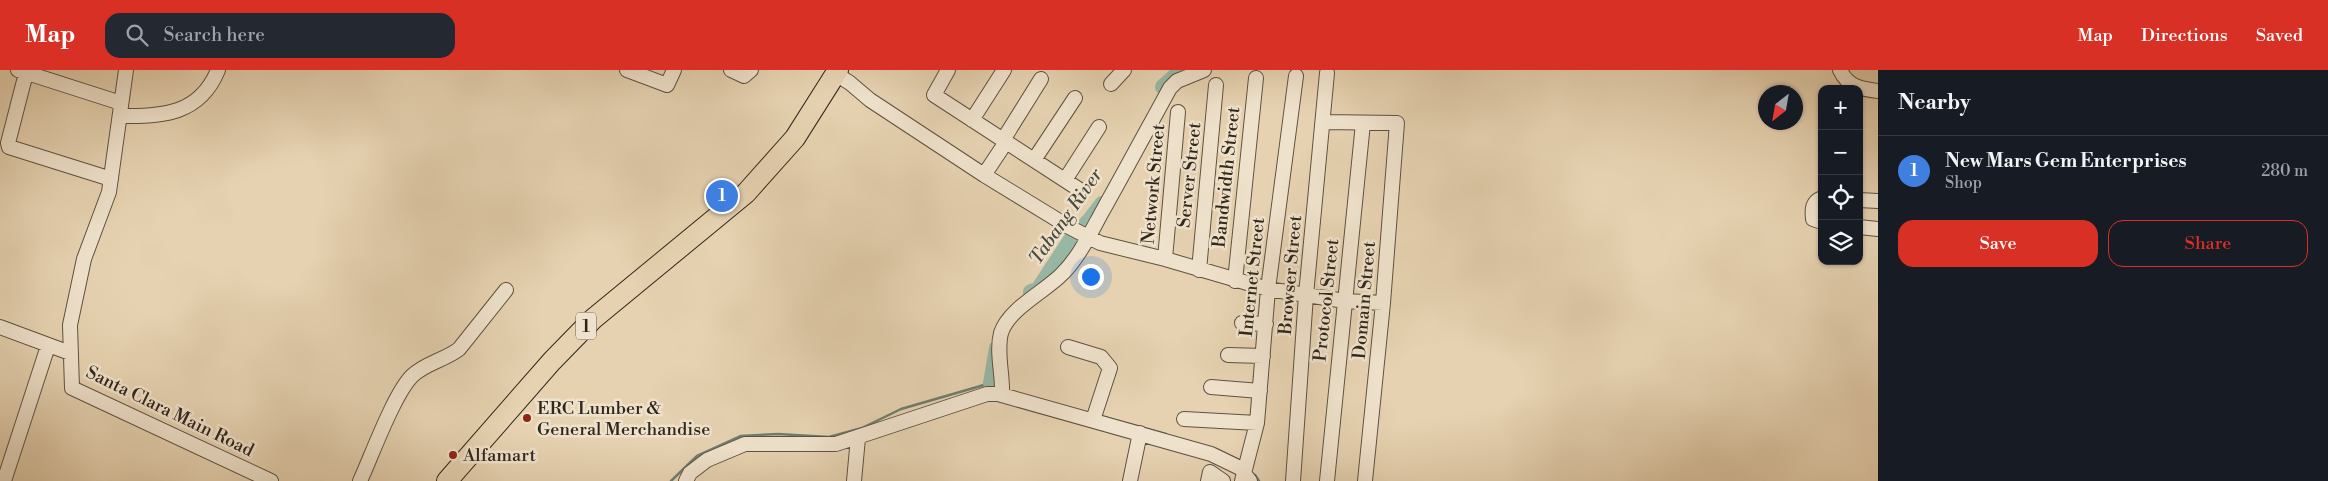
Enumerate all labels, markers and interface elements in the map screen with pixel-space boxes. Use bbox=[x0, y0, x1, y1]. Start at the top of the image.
search box bbox=[105, 13, 455, 58]
text: Map bbox=[25, 20, 75, 50]
icon: search bbox=[123, 21, 151, 49]
text: Search here bbox=[163, 23, 265, 47]
text: Map bbox=[2077, 24, 2113, 47]
text: Directions bbox=[2141, 24, 2228, 47]
text: Saved bbox=[2256, 24, 2303, 47]
north arrow bbox=[1758, 85, 1803, 130]
map controls bbox=[1818, 85, 1863, 265]
button: + bbox=[1818, 85, 1863, 130]
text: Nearby bbox=[1898, 90, 1971, 116]
street label: Bandwidth Street bbox=[1208, 105, 1245, 250]
street label: Server Street bbox=[1173, 120, 1207, 229]
street label: Network Street bbox=[1137, 122, 1170, 245]
button: − bbox=[1818, 130, 1863, 175]
text: New Mars Gem Enterprises bbox=[1945, 149, 2187, 173]
text: 1 bbox=[1910, 161, 1918, 181]
text: 280 m bbox=[2261, 161, 2308, 181]
water label: Tabang River bbox=[1024, 163, 1108, 269]
text: Shop bbox=[1945, 173, 1982, 193]
button: locate bbox=[1818, 175, 1863, 220]
pin: 1 bbox=[706, 177, 738, 215]
street label: Browser Street bbox=[1274, 214, 1307, 337]
street label: Internet Street bbox=[1235, 216, 1270, 338]
button: layers bbox=[1818, 220, 1863, 265]
button: Save bbox=[1898, 220, 2098, 267]
button: Share bbox=[2108, 220, 2308, 267]
street label: Protocol Street bbox=[1309, 237, 1344, 363]
street label: Domain Street bbox=[1348, 240, 1381, 360]
your location bbox=[1078, 264, 1104, 290]
road number: 1 bbox=[576, 312, 596, 340]
street label: Santa Clara Main Road bbox=[82, 361, 258, 462]
place label: ERC Lumber & General Merchandise bbox=[537, 397, 710, 441]
marker: ERC Lumber & General Merchandise bbox=[521, 412, 533, 424]
place label: Alfamart bbox=[462, 444, 536, 467]
marker: Alfamart bbox=[447, 449, 459, 461]

